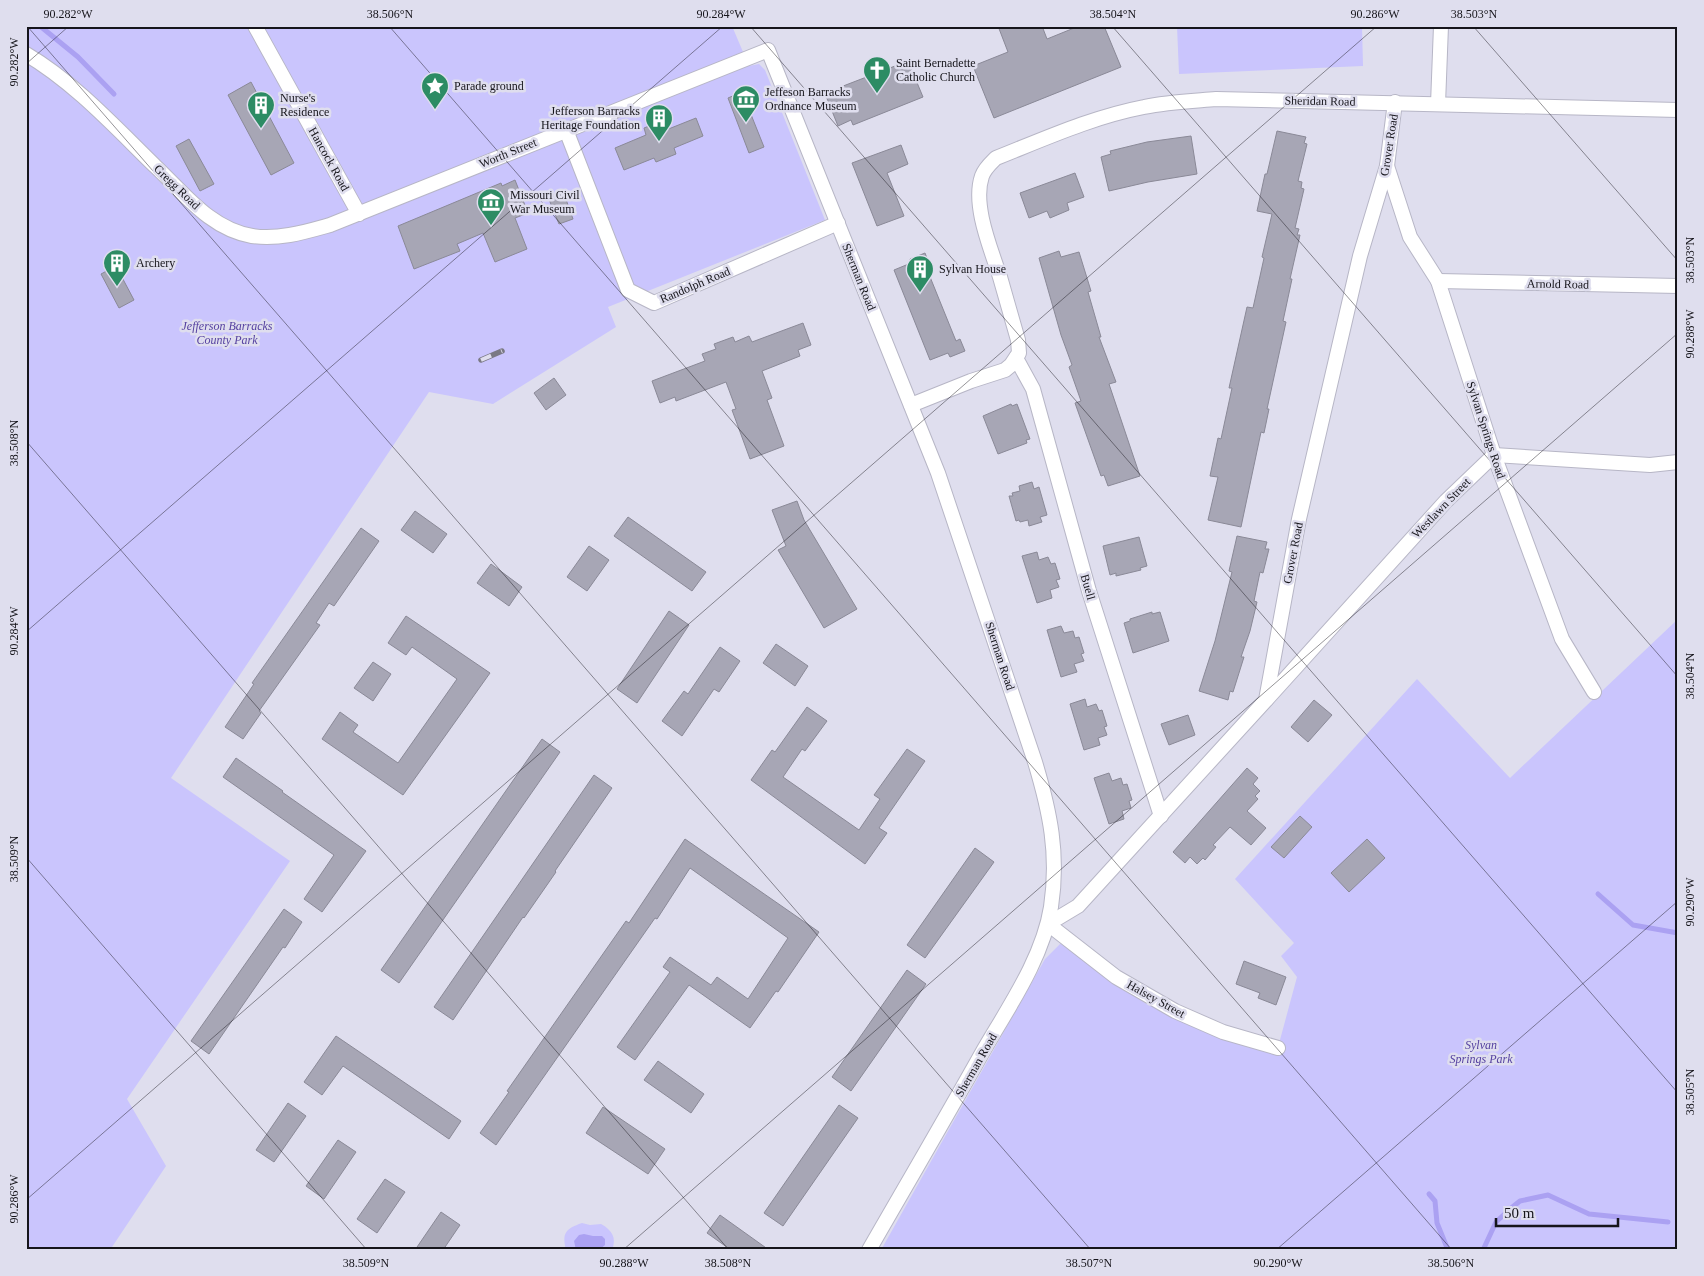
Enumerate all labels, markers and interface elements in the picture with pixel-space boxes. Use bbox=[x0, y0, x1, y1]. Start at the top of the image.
text: 90.282°W bbox=[43, 7, 93, 21]
text: 38.506°N bbox=[367, 7, 414, 21]
text: 90.284°W bbox=[696, 7, 746, 21]
text: 38.504°N bbox=[1090, 7, 1137, 21]
text: 90.286°W bbox=[1350, 7, 1400, 21]
text: 38.503°N bbox=[1451, 7, 1498, 21]
text: 90.282°W bbox=[7, 37, 21, 87]
church icon: Saint Bernadette Catholic Church bbox=[862, 55, 892, 94]
place label: Saint Bernadette Catholic Church bbox=[896, 56, 976, 84]
place icon: Parade ground bbox=[420, 71, 450, 110]
place label: Parade ground bbox=[454, 79, 524, 93]
museum icon: Jeffeson Barracks Ordnance Museum bbox=[731, 84, 761, 123]
place label: Jeffeson Barracks Ordnance Museum bbox=[765, 85, 857, 113]
building icon: Nurse's Residence bbox=[246, 90, 276, 129]
place label: Nurse's Residence bbox=[280, 91, 329, 119]
street label: Sheridan Road bbox=[1284, 93, 1356, 109]
building icon: Jefferson Barracks Heritage Foundation bbox=[644, 103, 674, 142]
place label: Jefferson Barracks Heritage Foundation bbox=[541, 104, 640, 132]
street label: Grover Road bbox=[1377, 113, 1401, 177]
street label: Hancock Road bbox=[306, 125, 352, 193]
street label: Worth Street bbox=[477, 135, 539, 171]
street label: Gregg Road bbox=[151, 162, 203, 212]
museum icon: Missouri Civil War Museum bbox=[476, 187, 506, 226]
place label: Missouri Civil War Museum bbox=[510, 188, 580, 216]
text: 38.503°N bbox=[1683, 236, 1697, 283]
street label: Sherman Road bbox=[839, 241, 879, 313]
building icon: Archery bbox=[102, 248, 132, 287]
building icon: Sylvan House bbox=[905, 254, 935, 293]
place label: Archery bbox=[136, 256, 175, 270]
place label: Sylvan House bbox=[939, 262, 1006, 276]
street label: Randolph Road bbox=[658, 264, 732, 306]
street label: Arnold Road bbox=[1527, 276, 1589, 292]
text: 90.288°W bbox=[1683, 309, 1697, 359]
park label: Jefferson Barracks County Park bbox=[182, 319, 273, 347]
street label: Sylvan Springs Road bbox=[1464, 380, 1508, 480]
text: 38.508°N bbox=[7, 419, 21, 466]
street label: Westlawn Street bbox=[1409, 475, 1474, 541]
street label: Grover Road bbox=[1280, 521, 1306, 585]
street label: Buell bbox=[1078, 573, 1098, 602]
text: 90.284°W bbox=[7, 606, 21, 656]
street label: Sherman Road bbox=[982, 620, 1018, 692]
text: 38.504°N bbox=[1683, 652, 1697, 699]
text: 38.509°N bbox=[7, 835, 21, 882]
text: 90.290°W bbox=[1683, 877, 1697, 927]
street label: Halsey Street bbox=[1124, 977, 1188, 1021]
street label: Sherman Road bbox=[952, 1031, 1000, 1099]
park label: Sylvan Springs Park bbox=[1450, 1038, 1513, 1066]
text: 38.505°N bbox=[1683, 1068, 1697, 1115]
text: 90.286°W bbox=[7, 1174, 21, 1224]
scale bar bbox=[1496, 1196, 1619, 1228]
text: 50 m bbox=[1504, 1205, 1535, 1221]
text: 38.509°N bbox=[343, 1256, 390, 1270]
text: 90.288°W bbox=[599, 1256, 649, 1270]
text: 38.508°N bbox=[705, 1256, 752, 1270]
text: 38.507°N bbox=[1066, 1256, 1113, 1270]
text: 90.290°W bbox=[1253, 1256, 1303, 1270]
text: 38.506°N bbox=[1428, 1256, 1475, 1270]

